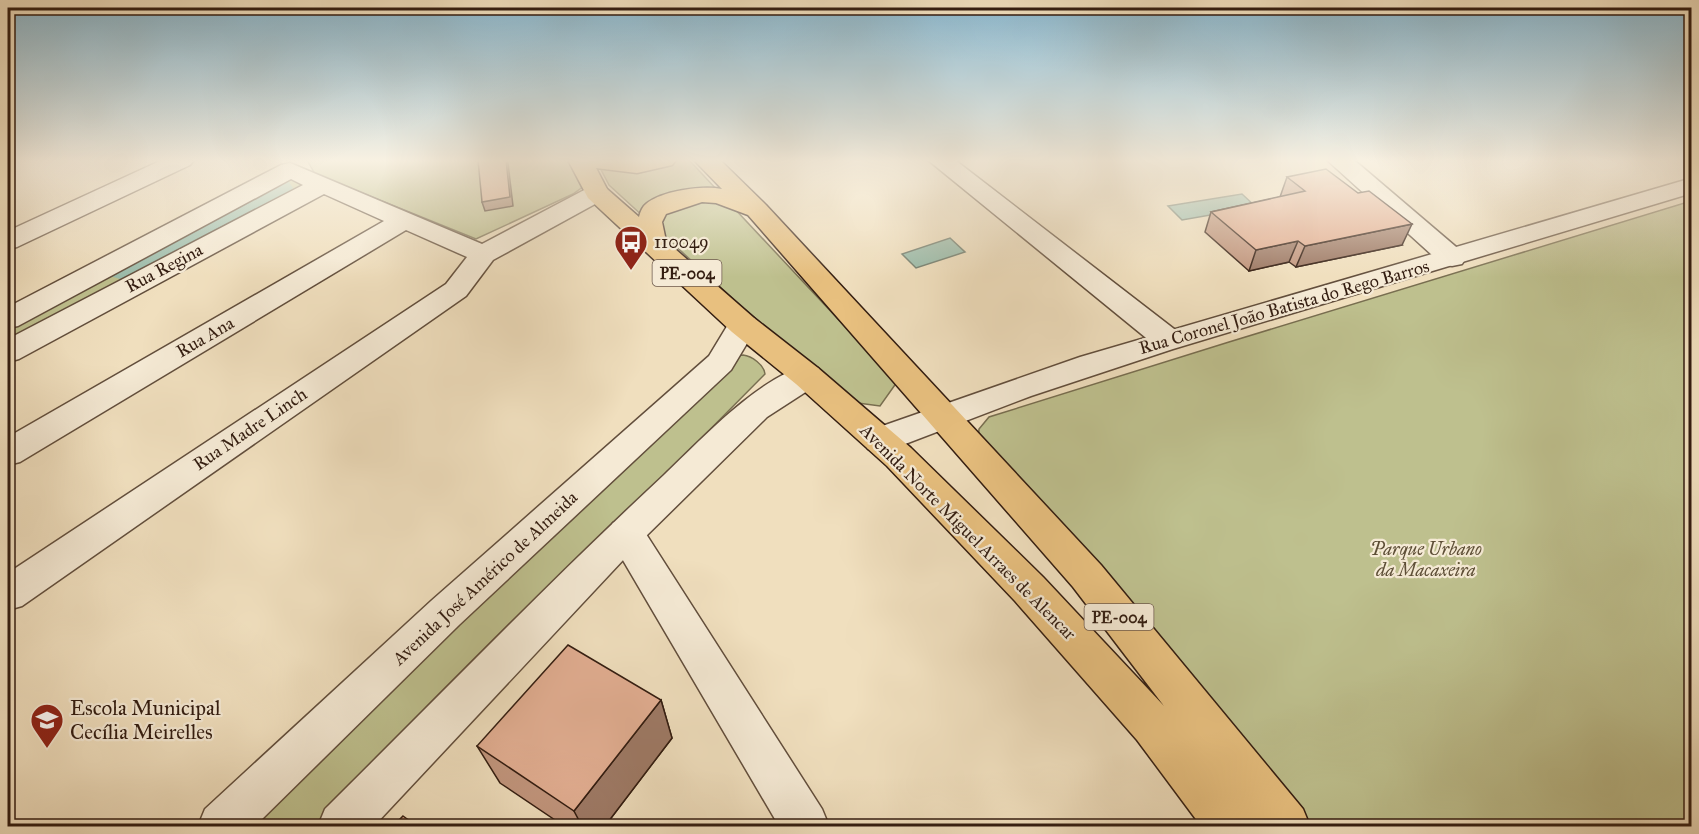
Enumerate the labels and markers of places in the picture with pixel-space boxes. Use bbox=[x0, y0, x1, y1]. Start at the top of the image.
bus stop icon: 110049 bbox=[613, 224, 649, 271]
place label: 110049 bbox=[654, 231, 709, 253]
place label: Escola Municipal Cecília Meirelles bbox=[70, 695, 221, 745]
school or university icon: Escola Municipal Cecília Meirelles bbox=[29, 702, 65, 749]

